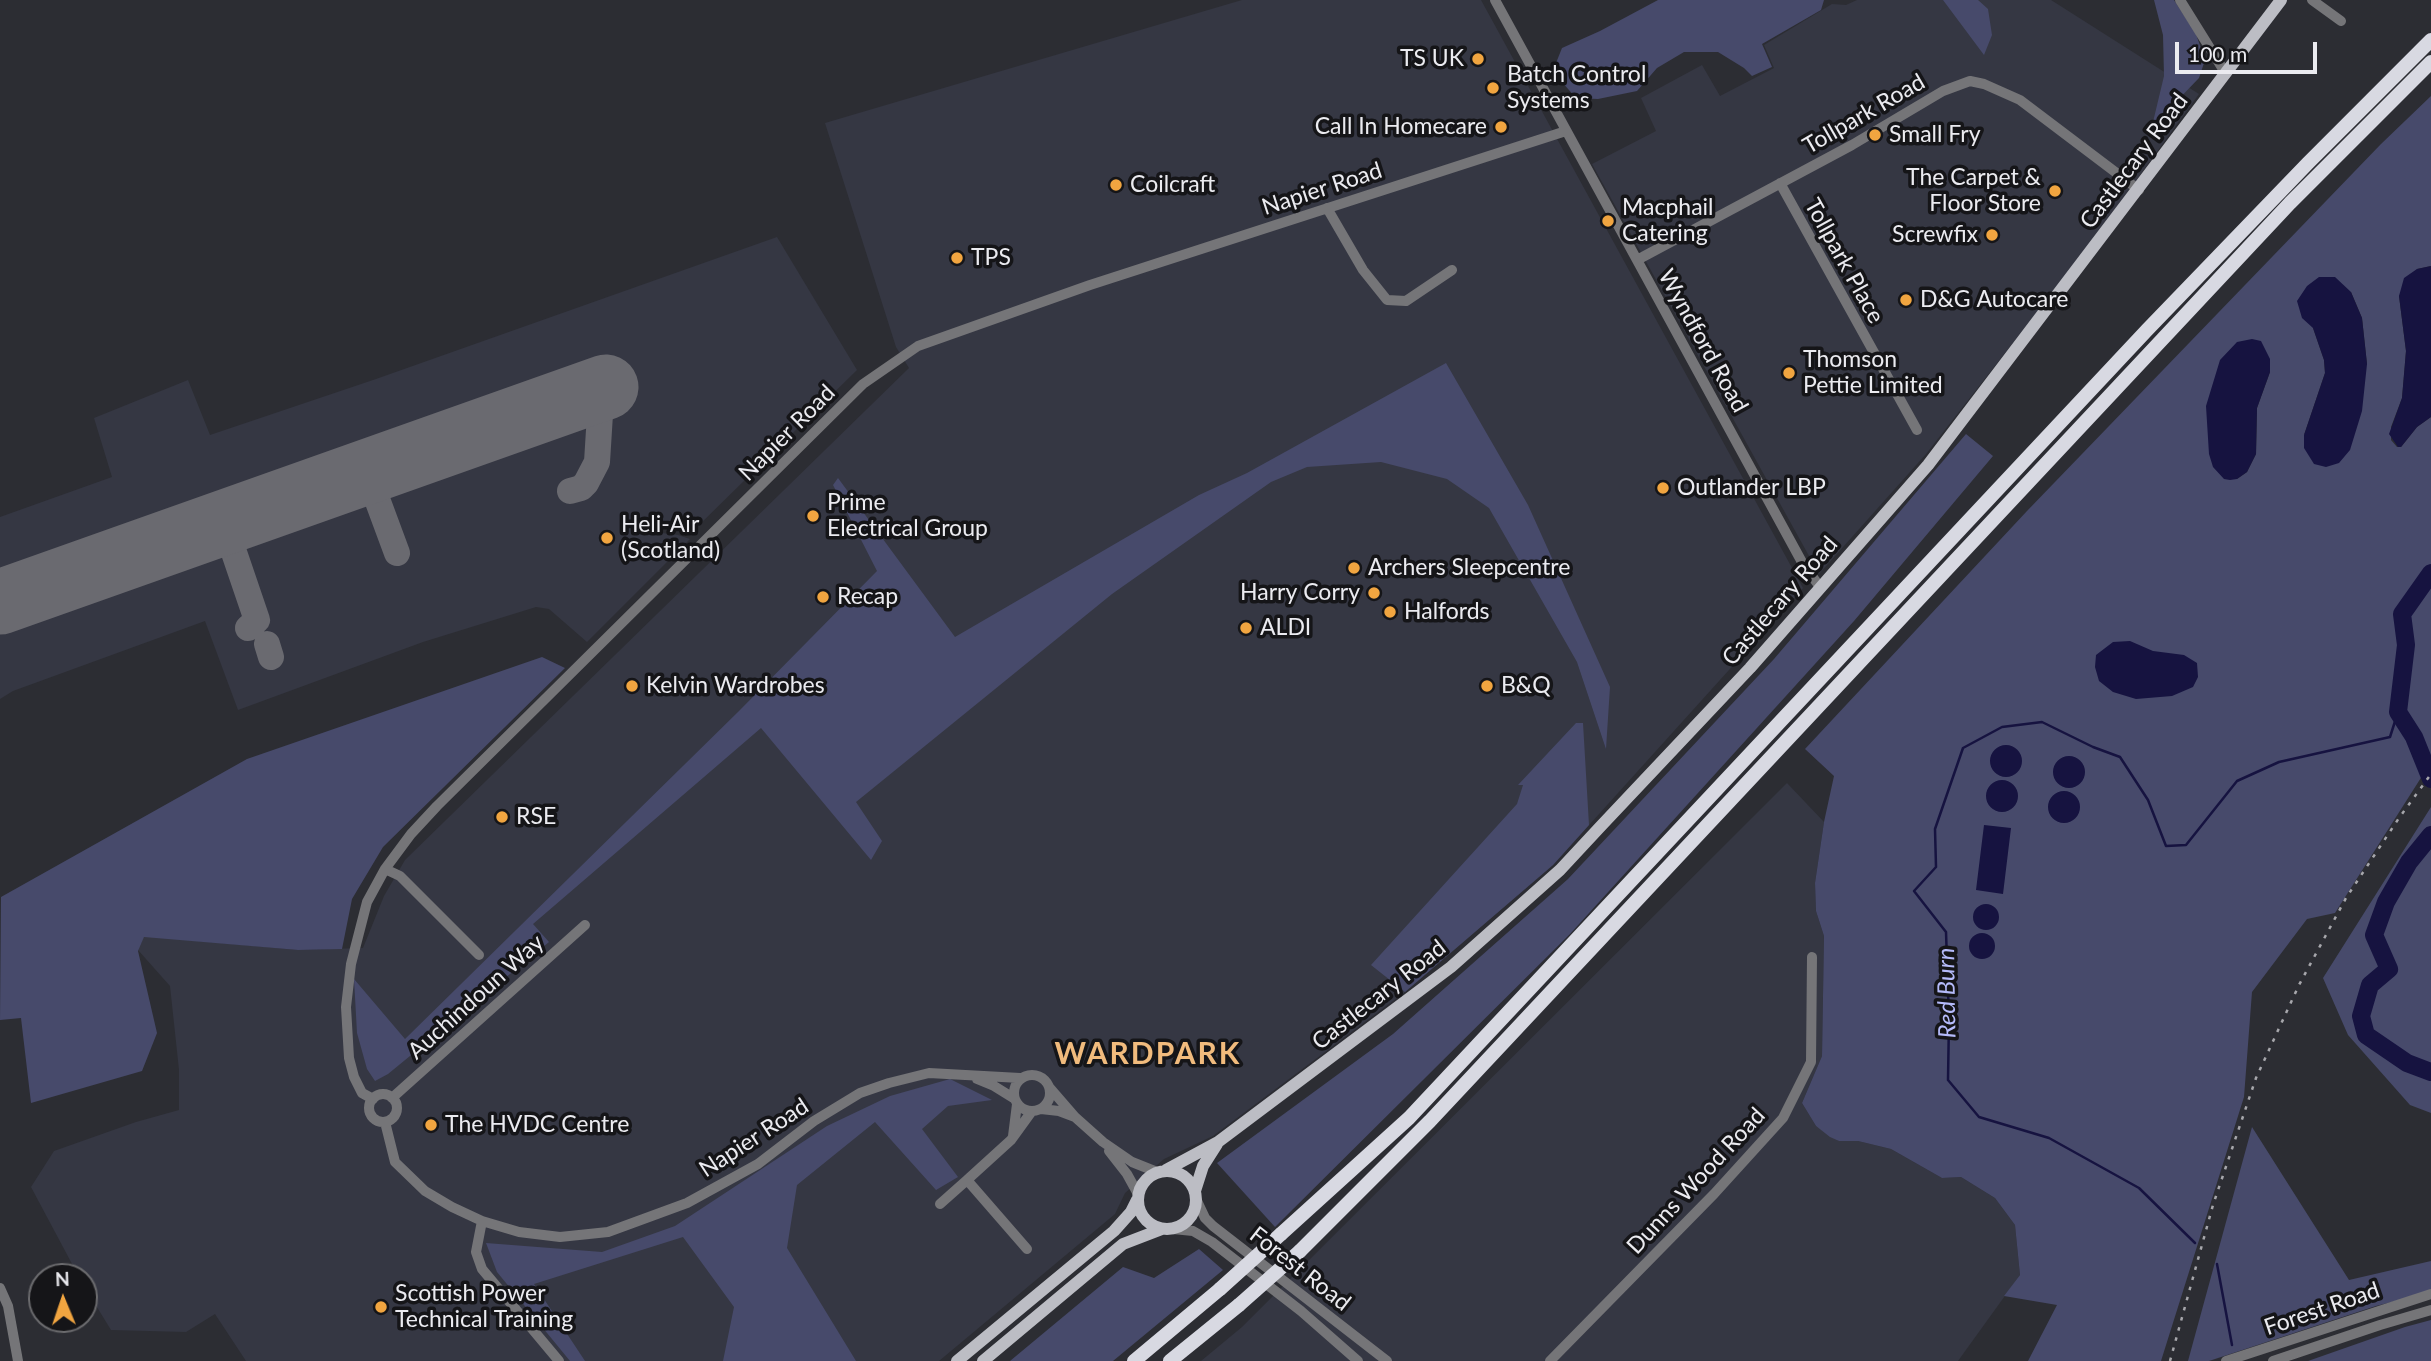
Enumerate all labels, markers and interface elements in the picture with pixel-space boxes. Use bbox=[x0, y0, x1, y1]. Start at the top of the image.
scale bar bbox=[2179, 28, 2321, 72]
text: 100 m bbox=[2188, 41, 2247, 66]
place label: TS UK bbox=[1400, 45, 1464, 73]
marker: TS UK bbox=[1470, 51, 1486, 67]
place label: Batch Control Systems bbox=[1507, 61, 1646, 115]
street label: Tollpark Road bbox=[1798, 68, 1930, 160]
marker: Batch Control Systems bbox=[1485, 80, 1501, 96]
street label: Castlecary Road bbox=[2074, 88, 2194, 234]
place label: Call In Homecare bbox=[1315, 113, 1487, 141]
marker: Call In Homecare bbox=[1493, 119, 1509, 135]
place label: Small Fry bbox=[1889, 121, 1981, 149]
marker: Small Fry bbox=[1867, 127, 1883, 143]
street label: Napier Road bbox=[1259, 157, 1385, 221]
place label: The Carpet & Floor Store bbox=[1906, 164, 2041, 218]
place label: Coilcraft bbox=[1130, 171, 1215, 199]
marker: Coilcraft bbox=[1108, 177, 1124, 193]
marker: The Carpet & Floor Store bbox=[2047, 183, 2063, 199]
place label: Macphail Catering bbox=[1622, 194, 1714, 248]
street label: Tollpark Place bbox=[1798, 194, 1890, 328]
marker: Macphail Catering bbox=[1600, 213, 1616, 229]
place label: Screwfix bbox=[1892, 221, 1978, 249]
marker: Screwfix bbox=[1984, 227, 2000, 243]
place label: TPS bbox=[971, 244, 1011, 272]
marker: TPS bbox=[949, 250, 965, 266]
street label: Wyndford Road bbox=[1652, 265, 1754, 417]
place label: D&G Autocare bbox=[1920, 286, 2068, 314]
marker: D&G Autocare bbox=[1898, 292, 1914, 308]
place label: Thomson Pettie Limited bbox=[1803, 346, 1943, 400]
marker: Thomson Pettie Limited bbox=[1781, 365, 1797, 381]
street label: Napier Road bbox=[733, 379, 841, 487]
place label: Outlander LBP bbox=[1677, 474, 1826, 502]
marker: Outlander LBP bbox=[1655, 480, 1671, 496]
place label: Prime Electrical Group bbox=[827, 489, 988, 543]
marker: Prime Electrical Group bbox=[805, 508, 821, 524]
place label: Heli-Air (Scotland) bbox=[621, 511, 720, 565]
marker: Heli-Air (Scotland) bbox=[599, 530, 615, 546]
street label: Castlecary Road bbox=[1716, 531, 1844, 671]
place label: Archers Sleepcentre bbox=[1368, 554, 1570, 582]
marker: Archers Sleepcentre bbox=[1346, 560, 1362, 576]
place label: Harry Corry bbox=[1240, 579, 1360, 607]
place label: Recap bbox=[837, 583, 898, 611]
marker: Harry Corry bbox=[1366, 585, 1382, 601]
marker: Recap bbox=[815, 589, 831, 605]
place label: Halfords bbox=[1404, 598, 1490, 626]
marker: Halfords bbox=[1382, 604, 1398, 620]
place label: ALDI bbox=[1260, 614, 1311, 642]
marker: ALDI bbox=[1238, 620, 1254, 636]
place label: Kelvin Wardrobes bbox=[646, 672, 825, 700]
place label: B&Q bbox=[1501, 672, 1551, 700]
marker: Kelvin Wardrobes bbox=[624, 678, 640, 694]
marker: B&Q bbox=[1479, 678, 1495, 694]
place label: RSE bbox=[516, 803, 556, 831]
marker: RSE bbox=[494, 809, 510, 825]
street label: Auchindoun Way bbox=[402, 929, 550, 1065]
street label: Castlecary Road bbox=[1307, 934, 1451, 1056]
water label: Red Burn bbox=[1932, 947, 1962, 1039]
district label: WARDPARK bbox=[1056, 1036, 1240, 1072]
street label: Napier Road bbox=[694, 1093, 814, 1183]
street label: Dunns Wood Road bbox=[1621, 1102, 1771, 1260]
place label: The HVDC Centre bbox=[445, 1111, 629, 1139]
marker: The HVDC Centre bbox=[423, 1117, 439, 1133]
street label: Forest Road bbox=[1244, 1221, 1356, 1317]
north arrow bbox=[28, 1263, 98, 1333]
text: N bbox=[55, 1267, 70, 1290]
street label: Forest Road bbox=[2261, 1276, 2383, 1342]
place label: Scottish Power Technical Training bbox=[395, 1280, 573, 1334]
marker: Scottish Power Technical Training bbox=[373, 1299, 389, 1315]

